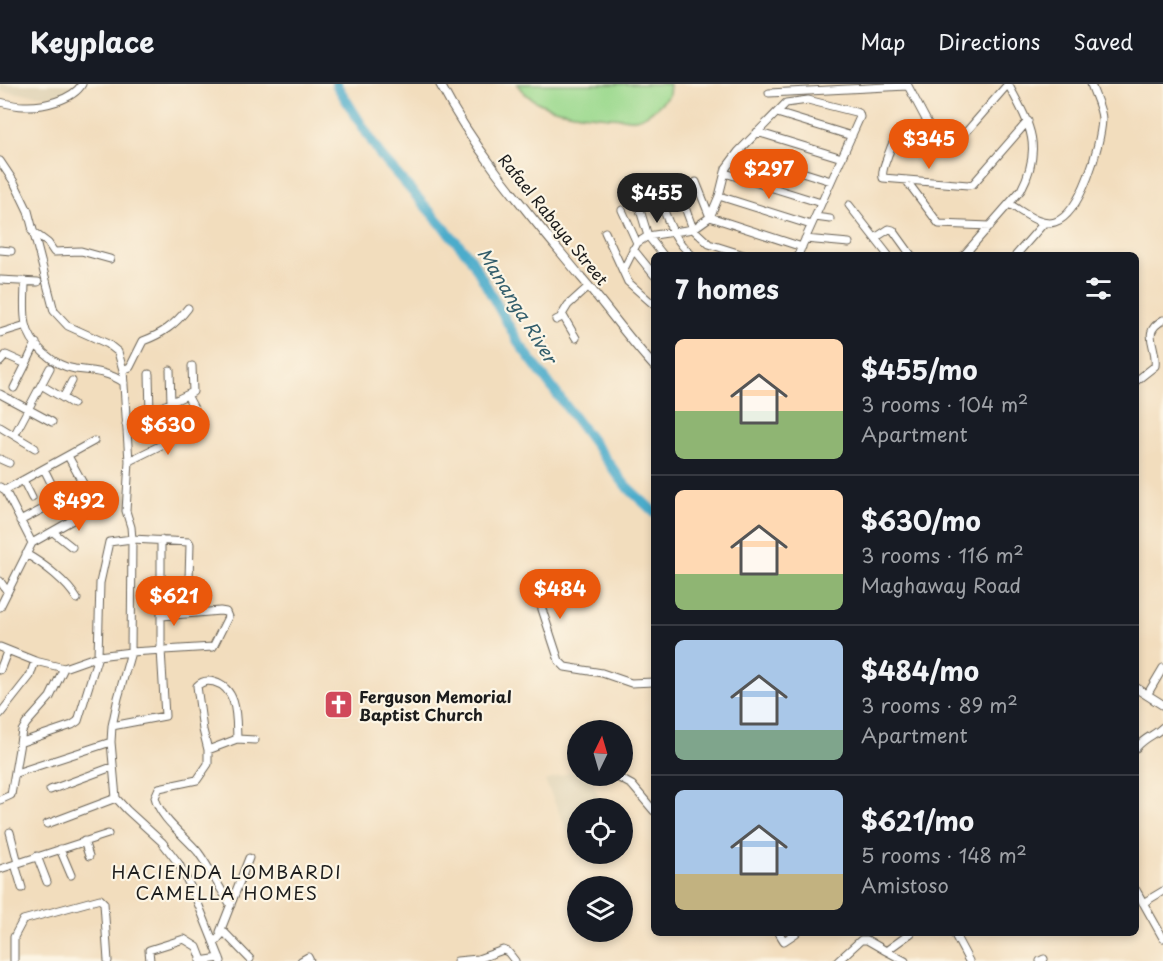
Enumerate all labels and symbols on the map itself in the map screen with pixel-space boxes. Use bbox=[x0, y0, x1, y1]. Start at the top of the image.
pin: $345 bbox=[893, 119, 965, 170]
street label: Rafael Rabaya Street bbox=[493, 148, 615, 290]
pin: $297 bbox=[733, 149, 805, 200]
pin: $455 bbox=[621, 173, 693, 224]
water label: Mananga River bbox=[472, 242, 566, 370]
pin: $630 bbox=[132, 405, 204, 456]
pin: $492 bbox=[43, 481, 115, 532]
pin: $484 bbox=[524, 569, 596, 620]
pin: $621 bbox=[138, 576, 210, 627]
place label: Ferguson Memorial Baptist Church bbox=[359, 684, 512, 726]
church icon: Ferguson Memorial Baptist Church bbox=[322, 689, 354, 721]
north arrow bbox=[567, 720, 633, 786]
district label: HACIENDA LOMBARDI CAMELLA HOMES bbox=[112, 858, 342, 906]

